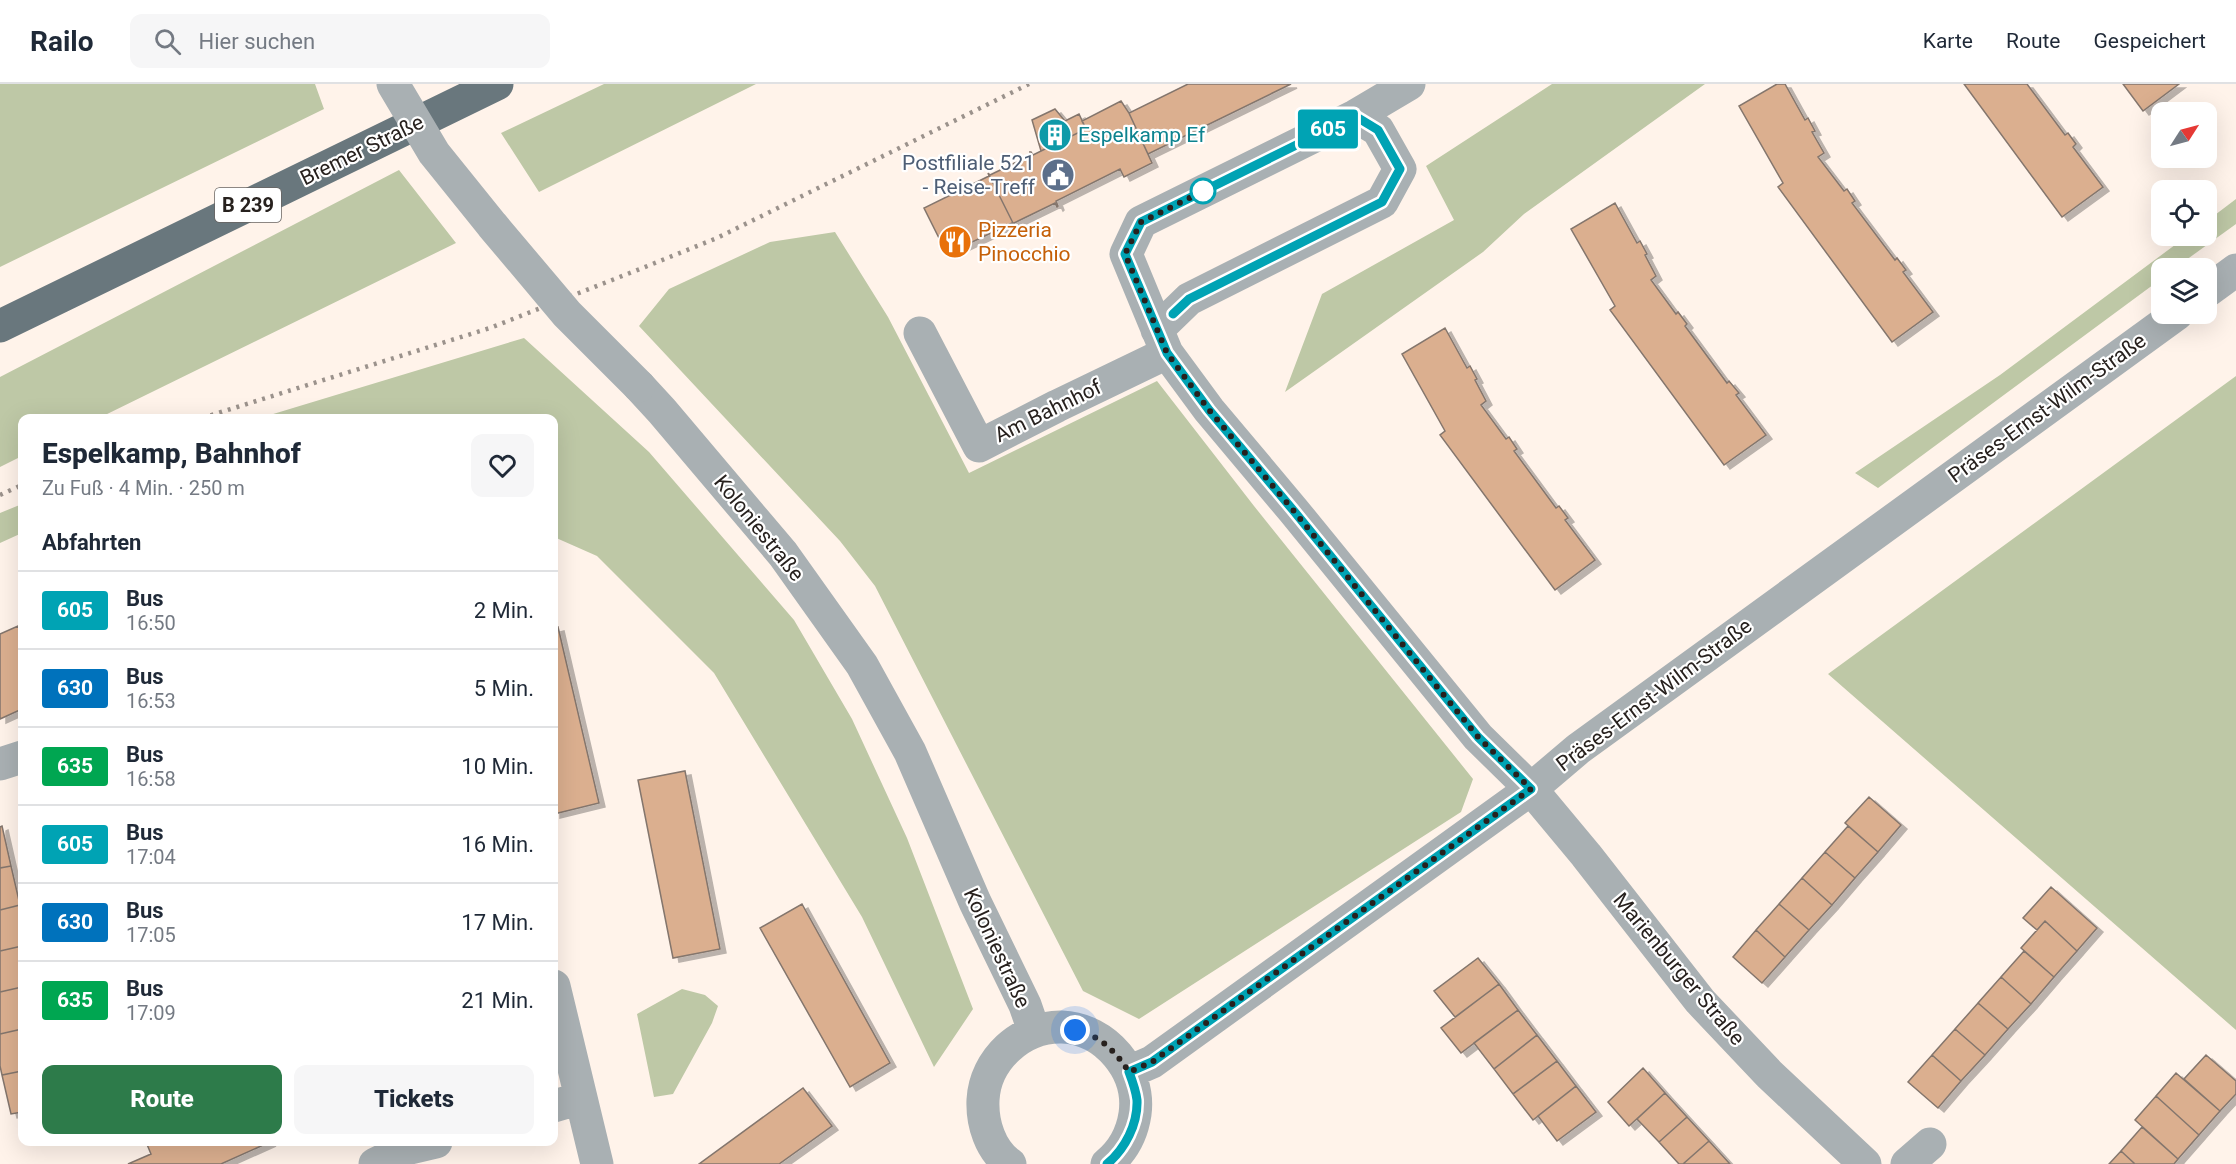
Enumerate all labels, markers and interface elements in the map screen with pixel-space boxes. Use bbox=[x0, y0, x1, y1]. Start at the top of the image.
search box bbox=[130, 14, 550, 68]
text: Railo bbox=[30, 25, 94, 58]
icon: search bbox=[151, 25, 184, 58]
text: Hier suchen bbox=[199, 29, 315, 54]
text: Karte bbox=[1923, 29, 1973, 53]
text: Route bbox=[2006, 29, 2060, 53]
text: Gespeichert bbox=[2093, 29, 2206, 53]
north arrow bbox=[2151, 102, 2217, 168]
map controls bbox=[2151, 102, 2217, 324]
street label: Bremer Straße bbox=[296, 110, 428, 190]
line badge: 605 bbox=[1294, 110, 1362, 148]
building icon: Espelkamp Ef bbox=[1037, 117, 1073, 153]
text: 605 bbox=[1310, 117, 1346, 141]
place label: Espelkamp Ef bbox=[1078, 123, 1206, 147]
place label: Postfiliale 521 - Reise-Treff bbox=[902, 151, 1036, 199]
public building icon: Postfiliale 521 - Reise-Treff bbox=[1040, 157, 1076, 193]
unlabelled marker bbox=[1190, 178, 1216, 204]
button: locate bbox=[2151, 180, 2217, 246]
road number: B 239 bbox=[215, 188, 281, 222]
place label: Pizzeria Pinocchio bbox=[978, 218, 1071, 266]
restaurant icon: Pizzeria Pinocchio bbox=[937, 224, 973, 260]
button: layers bbox=[2151, 258, 2217, 324]
street label: Präses-Ernst-Wilm-Straße bbox=[1944, 328, 2150, 488]
street label: Am Bahnhof bbox=[991, 375, 1106, 447]
button: heart bbox=[471, 434, 534, 497]
text: Espelkamp, Bahnhof bbox=[42, 437, 301, 470]
street label: Koloniestraße bbox=[709, 470, 809, 586]
text: Zu Fuß · 4 Min. · 250 m bbox=[42, 476, 245, 500]
text: Abfahrten bbox=[42, 530, 141, 555]
text: Bus bbox=[126, 586, 164, 611]
text: 605 bbox=[57, 598, 93, 622]
text: 2 Min. bbox=[474, 598, 534, 623]
text: 16:50 bbox=[126, 611, 176, 635]
street label: Präses-Ernst-Wilm-Straße bbox=[1552, 614, 1756, 776]
text: Bus bbox=[126, 664, 164, 689]
text: 630 bbox=[57, 676, 93, 700]
text: 5 Min. bbox=[474, 676, 534, 701]
text: 16:53 bbox=[126, 689, 176, 713]
text: Bus bbox=[126, 742, 164, 767]
text: 635 bbox=[57, 754, 93, 778]
text: 10 Min. bbox=[461, 754, 534, 779]
text: 16:58 bbox=[126, 767, 176, 791]
text: Bus bbox=[126, 820, 164, 845]
text: 605 bbox=[57, 832, 93, 856]
text: 16 Min. bbox=[461, 832, 534, 857]
text: 17:04 bbox=[126, 845, 176, 869]
street label: Koloniestraße bbox=[959, 884, 1035, 1012]
street label: Marienburger Straße bbox=[1608, 888, 1750, 1050]
text: Bus bbox=[126, 898, 164, 923]
text: 630 bbox=[57, 910, 93, 934]
text: 17 Min. bbox=[461, 910, 534, 935]
text: 17:05 bbox=[126, 923, 176, 947]
text: Bus bbox=[126, 976, 164, 1001]
text: 635 bbox=[57, 988, 93, 1012]
text: 21 Min. bbox=[461, 988, 534, 1013]
text: 17:09 bbox=[126, 1001, 176, 1025]
your location bbox=[1060, 1015, 1090, 1045]
button: Route bbox=[42, 1065, 282, 1134]
button: Tickets bbox=[294, 1065, 534, 1134]

